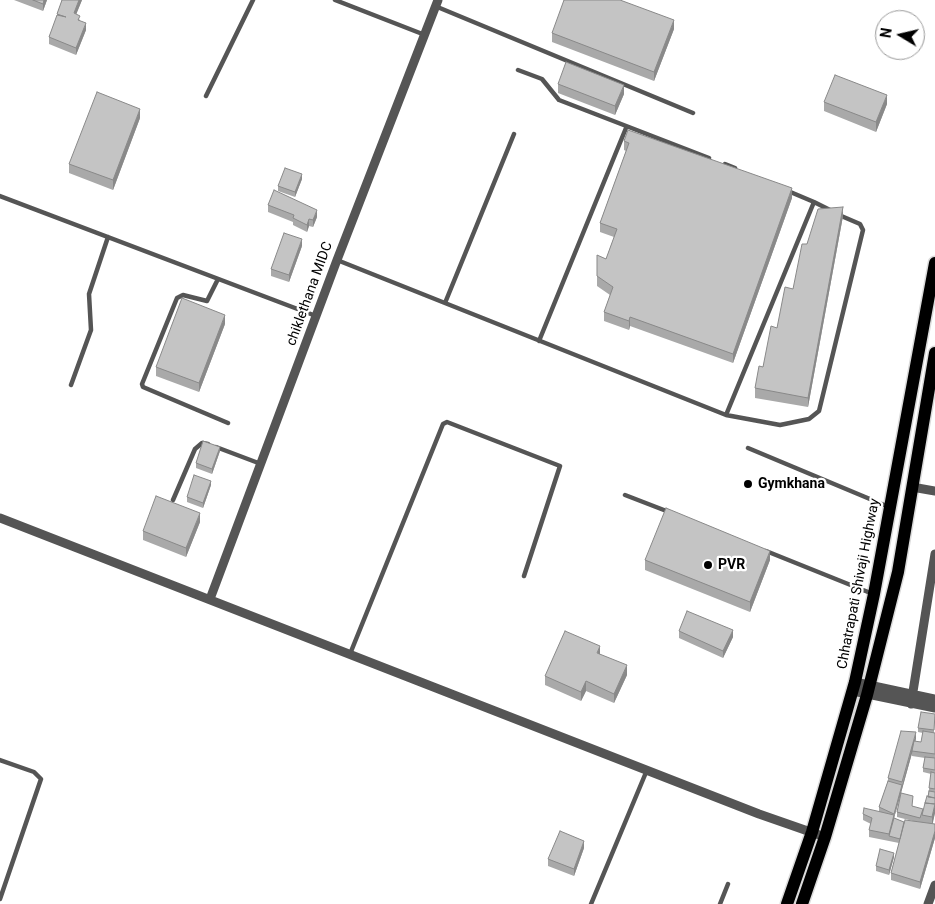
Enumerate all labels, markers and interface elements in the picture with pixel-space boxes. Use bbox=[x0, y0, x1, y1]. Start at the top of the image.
north arrow bbox=[875, 10, 925, 60]
text: N bbox=[877, 27, 895, 39]
street label: chiklethana MIDC bbox=[283, 240, 337, 348]
place label: Gymkhana bbox=[758, 476, 825, 492]
marker: Gymkhana bbox=[742, 478, 754, 490]
street label: Chhatrapati Shivaji Highway bbox=[834, 497, 884, 671]
place label: PVR bbox=[718, 557, 745, 573]
marker: PVR bbox=[702, 559, 714, 571]

